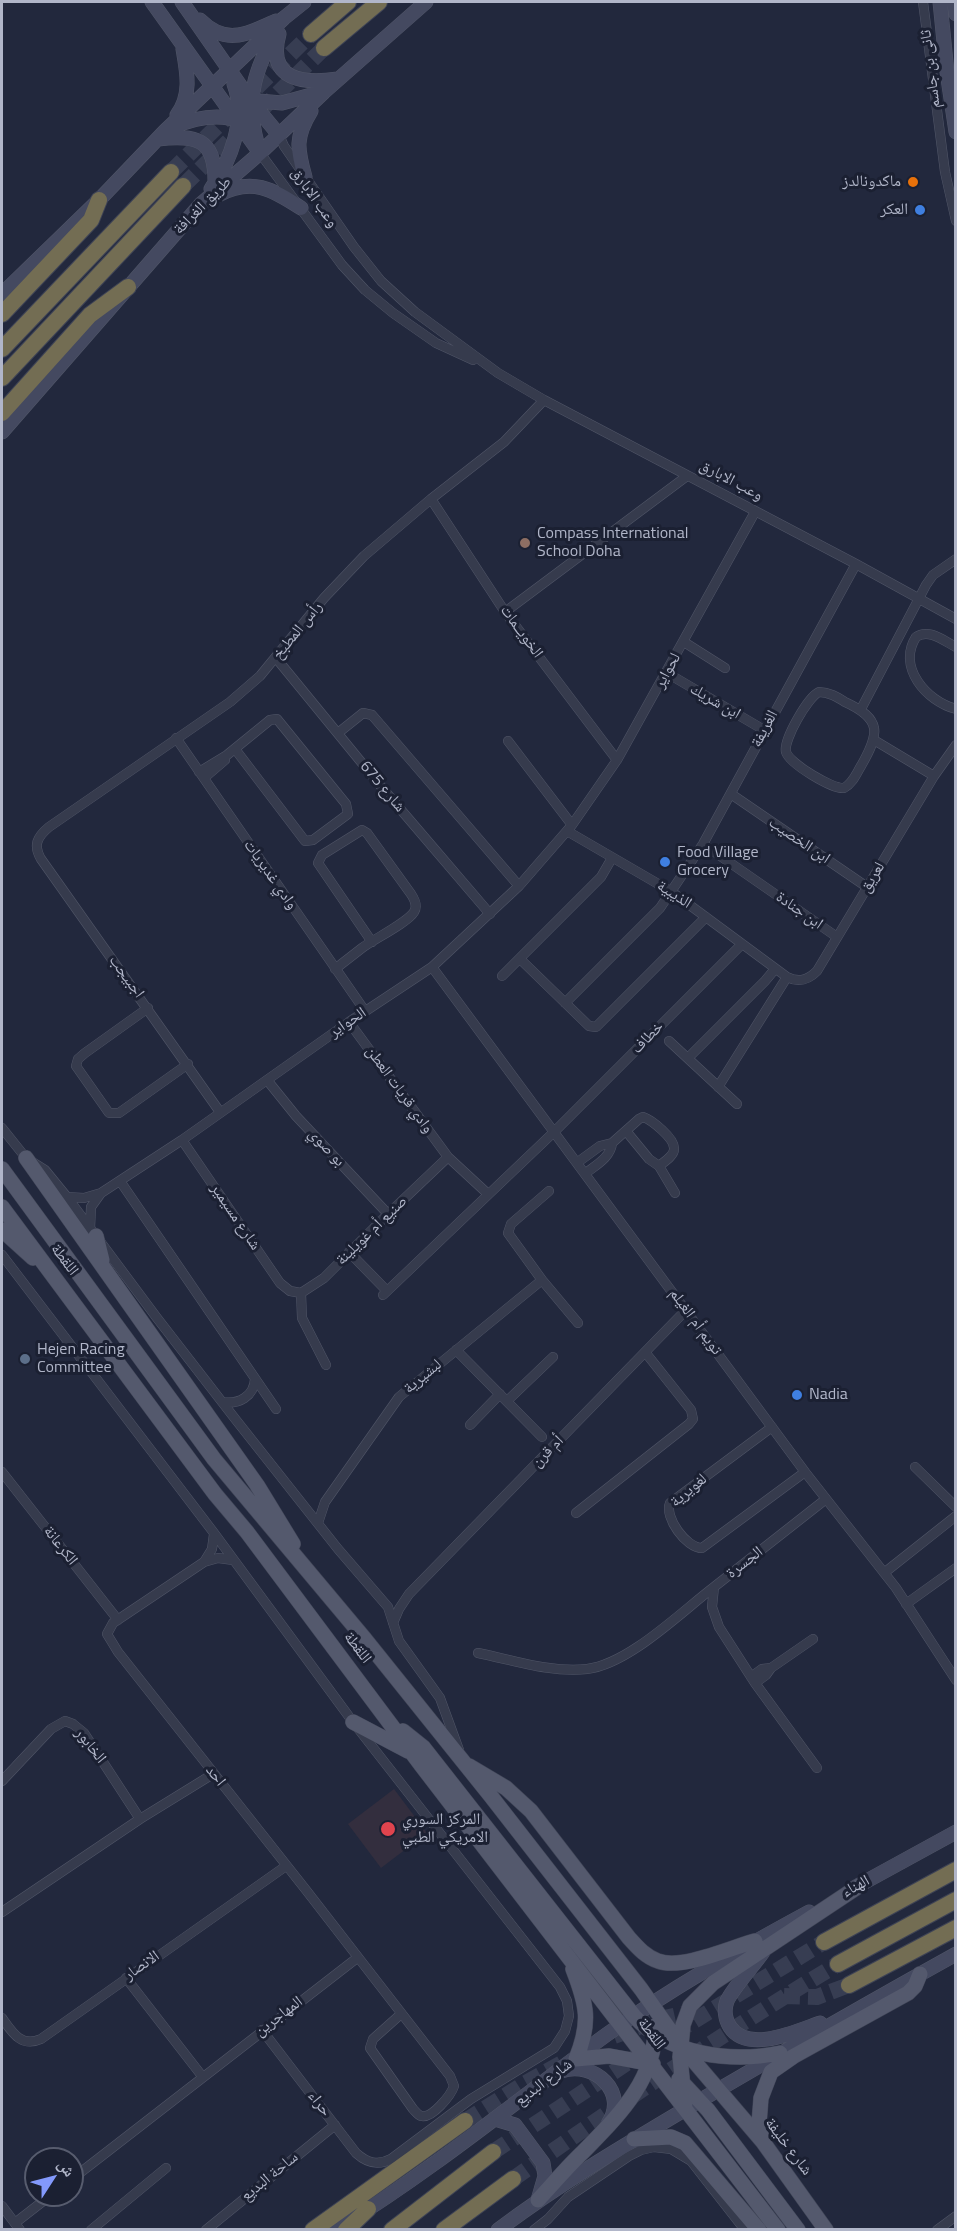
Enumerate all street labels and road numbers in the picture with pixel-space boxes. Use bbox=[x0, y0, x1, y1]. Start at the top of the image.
street label: ثانى بن جاسم bbox=[917, 29, 945, 109]
street label: وعب الابارق bbox=[286, 164, 342, 232]
street label: طريق الغرافة bbox=[170, 173, 236, 239]
street label: وعب الابارق bbox=[696, 456, 766, 506]
street label: رأس المطبخ bbox=[269, 598, 327, 664]
street label: الخويــمات bbox=[495, 602, 547, 662]
street label: لحواير bbox=[651, 650, 685, 692]
street label: ابن شريك bbox=[686, 680, 744, 724]
street label: الغريفة bbox=[747, 707, 783, 751]
street label: شارع 675 bbox=[355, 758, 409, 816]
street label: ابن الخصيب bbox=[765, 813, 833, 869]
street label: وادي غديريات bbox=[239, 836, 301, 914]
street label: لعريق bbox=[856, 859, 890, 897]
street label: الذيبية bbox=[653, 877, 695, 913]
street label: ابن جنادة bbox=[772, 888, 826, 934]
street label: اجبيجب bbox=[104, 952, 148, 1002]
street label: الحواير bbox=[326, 1004, 370, 1042]
street label: خطاف bbox=[628, 1018, 668, 1058]
street label: وادي قريات العطن bbox=[361, 1043, 437, 1137]
street label: بو صوي bbox=[304, 1125, 348, 1171]
street label: شارع مسيمير bbox=[206, 1180, 264, 1254]
street label: صنيع أم غويلينة bbox=[332, 1192, 412, 1270]
street label: اللقطة bbox=[46, 1240, 82, 1280]
street label: تويم أم الغيلم bbox=[664, 1285, 726, 1359]
street label: لبشيرية bbox=[400, 1356, 446, 1398]
street label: أم قرن bbox=[528, 1432, 568, 1472]
street label: لغويرية bbox=[667, 1470, 711, 1512]
street label: الكرعانة bbox=[39, 1522, 81, 1570]
street label: الجسرة bbox=[723, 1543, 767, 1583]
street label: اللقطة bbox=[339, 1628, 375, 1668]
street label: الخابور bbox=[70, 1724, 110, 1768]
street label: احد bbox=[201, 1762, 229, 1790]
street label: الهناء bbox=[839, 1872, 873, 1902]
street label: الانصار bbox=[120, 1947, 164, 1985]
street label: المهاجرين bbox=[251, 1993, 307, 2041]
street label: اللقطة bbox=[633, 2014, 669, 2054]
street label: شارع البديع bbox=[512, 2055, 576, 2111]
street label: حراء bbox=[303, 2087, 335, 2121]
street label: شارع خليفة bbox=[760, 2114, 816, 2180]
street label: ساحة البديع bbox=[238, 2148, 302, 2206]

